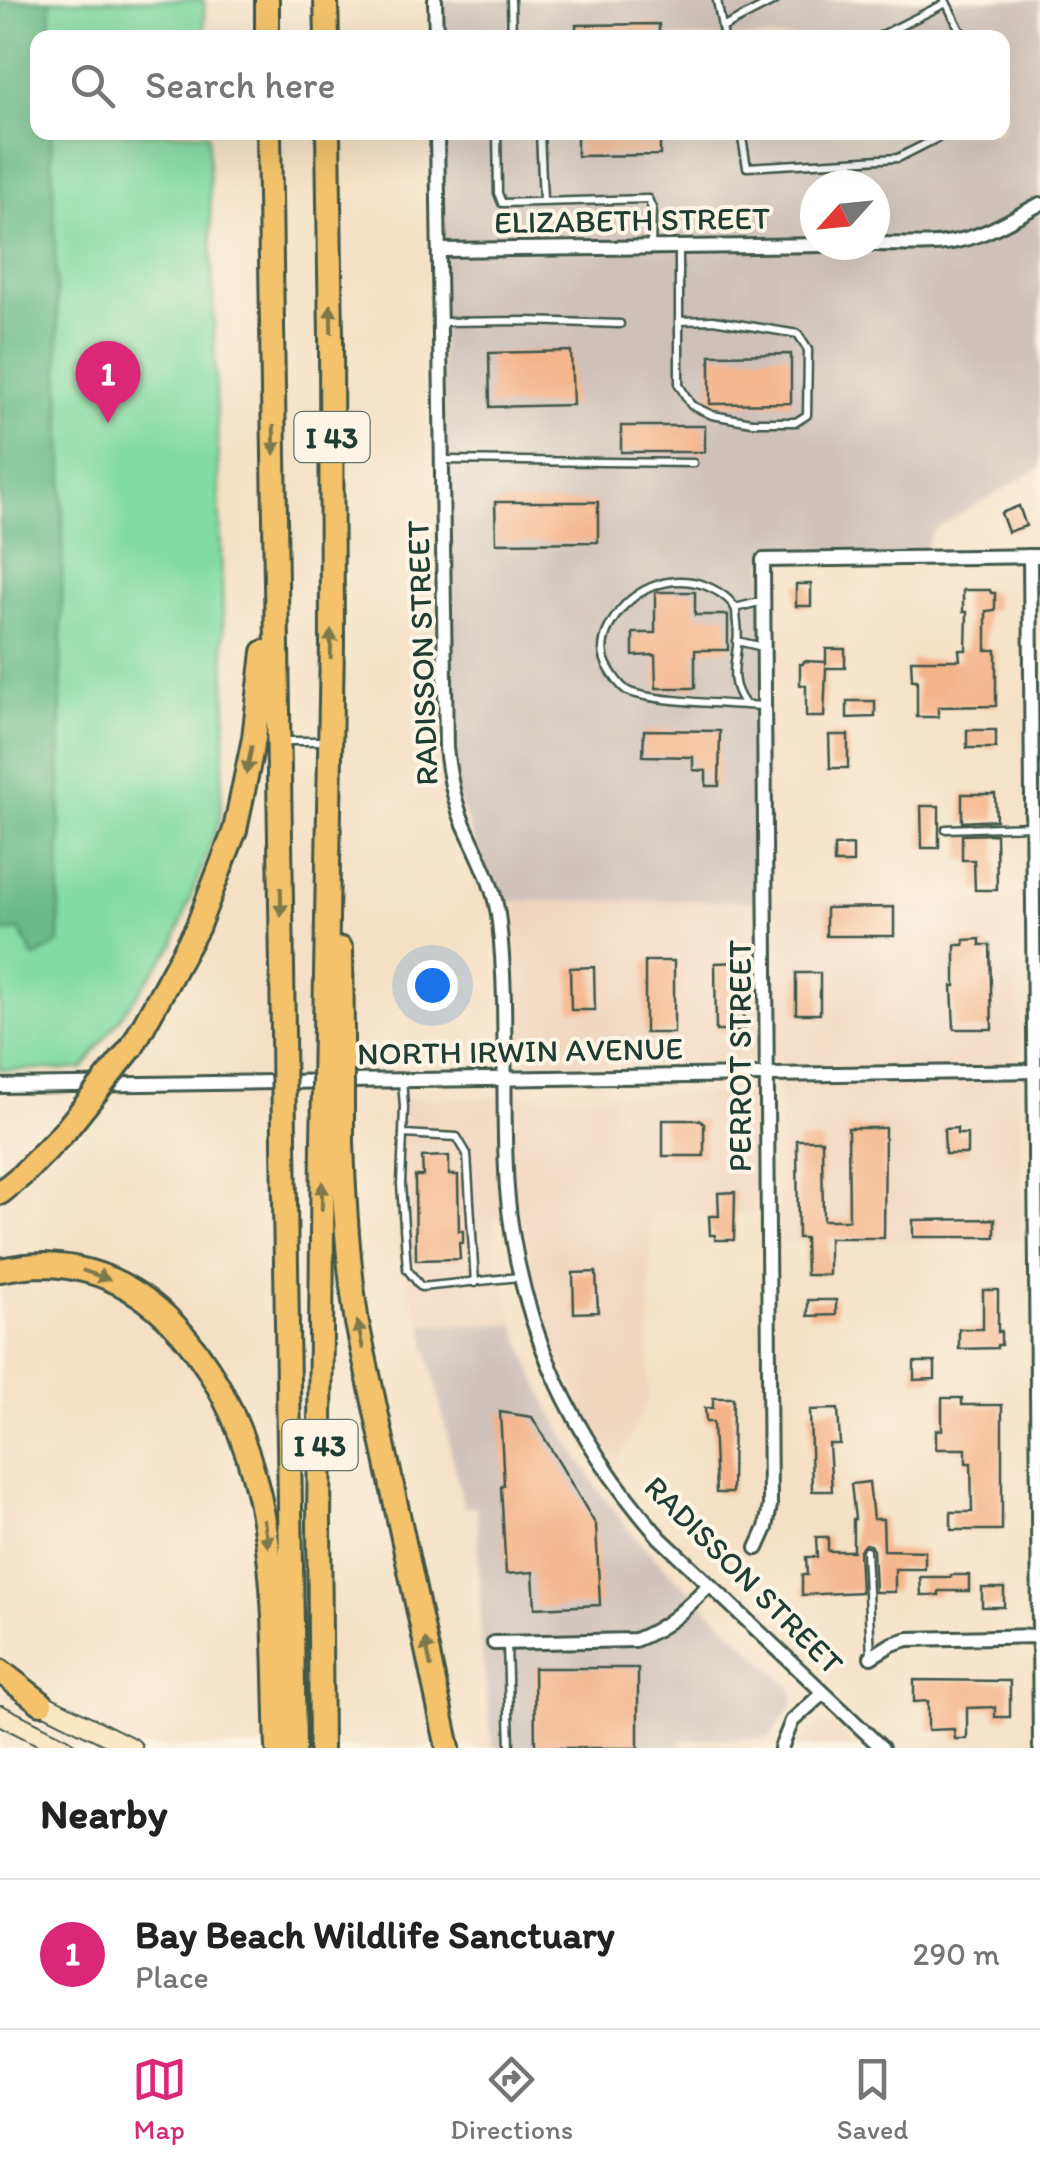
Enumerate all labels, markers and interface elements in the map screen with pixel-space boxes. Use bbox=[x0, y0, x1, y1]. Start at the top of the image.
search box bbox=[30, 30, 1010, 140]
icon: search bbox=[65, 58, 120, 113]
text: Search here bbox=[145, 62, 336, 108]
north arrow bbox=[800, 170, 890, 260]
street label: ELIZABETH STREET bbox=[494, 199, 770, 241]
one-way arrow bbox=[323, 302, 339, 334]
pin: 1 bbox=[76, 340, 140, 423]
road number: I 43 bbox=[294, 412, 370, 462]
one-way arrow bbox=[266, 424, 282, 456]
street label: RADISSON STREET bbox=[398, 520, 446, 786]
one-way arrow bbox=[324, 627, 340, 659]
one-way arrow bbox=[241, 745, 257, 776]
one-way arrow bbox=[273, 886, 289, 918]
street label: PERROT STREET bbox=[721, 940, 759, 1172]
your location bbox=[407, 960, 458, 1011]
street label: NORTH IRWIN AVENUE bbox=[357, 1029, 683, 1073]
one-way arrow bbox=[315, 1179, 331, 1211]
one-way arrow bbox=[81, 1269, 111, 1284]
one-way arrow bbox=[351, 1319, 367, 1350]
road number: I 43 bbox=[282, 1420, 358, 1470]
street label: RADISSON STREET bbox=[637, 1468, 851, 1682]
one-way arrow bbox=[259, 1518, 275, 1549]
one-way arrow bbox=[419, 1637, 435, 1668]
text: Nearby bbox=[40, 1788, 167, 1839]
text: Bay Beach Wildlife Sanctuary bbox=[135, 1912, 615, 1958]
text: 1 bbox=[65, 1935, 80, 1973]
text: 290 m bbox=[913, 1935, 1000, 1973]
text: Place bbox=[135, 1958, 209, 1996]
tab: Map bbox=[132, 2052, 187, 2146]
tab: Directions bbox=[450, 2052, 573, 2146]
tab: Saved bbox=[837, 2052, 908, 2146]

